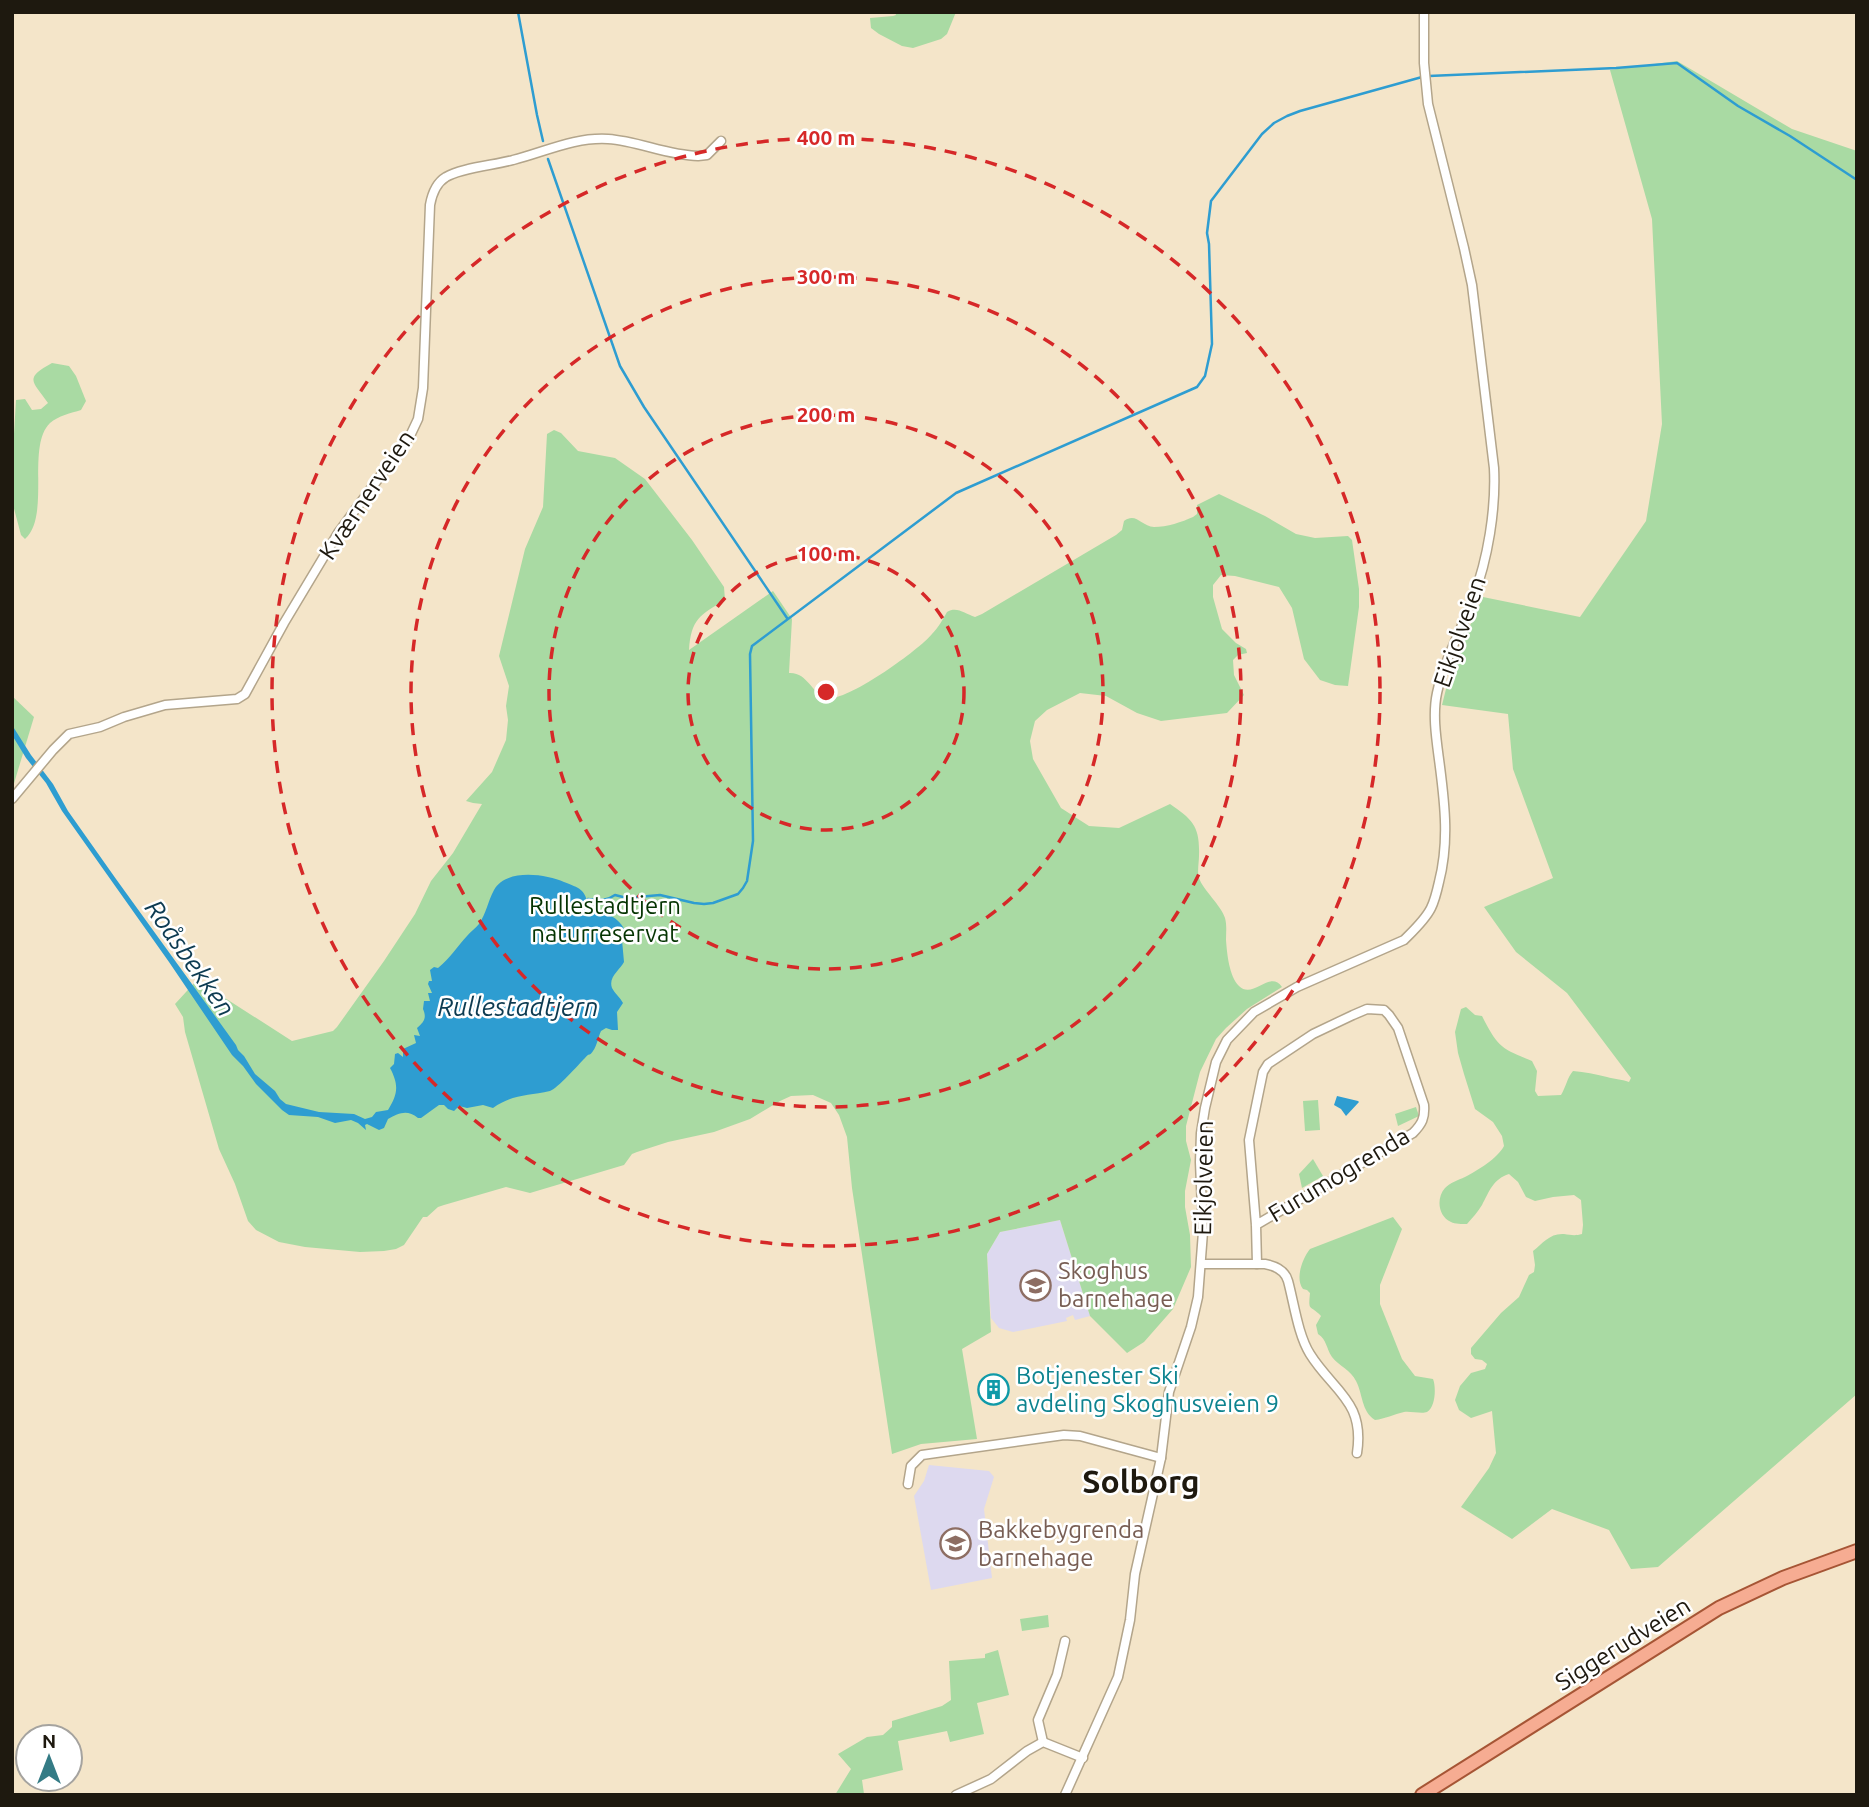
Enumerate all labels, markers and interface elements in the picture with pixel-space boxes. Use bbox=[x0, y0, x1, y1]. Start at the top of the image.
text: 400 m bbox=[797, 125, 855, 149]
text: 300 m bbox=[797, 264, 855, 288]
text: 200 m bbox=[797, 402, 855, 426]
street label: Kværnerveien bbox=[313, 425, 420, 564]
text: 100 m bbox=[797, 541, 855, 565]
street label: Eikjolveien bbox=[1428, 573, 1491, 691]
centre of rings bbox=[814, 680, 838, 704]
park label: Rullestadtjern naturreservat bbox=[529, 892, 681, 947]
water label: Roåsbekken bbox=[140, 894, 241, 1022]
water label: Rullestadtjern bbox=[437, 992, 599, 1021]
street label: Eikjolveien bbox=[1189, 1120, 1218, 1236]
street label: Furumogrenda bbox=[1263, 1122, 1414, 1227]
place label: Skoghus barnehage bbox=[1058, 1257, 1174, 1312]
school or university icon: Skoghus barnehage bbox=[1018, 1268, 1052, 1302]
place label: Botjenester Ski avdeling Skoghusveien 9 bbox=[1016, 1362, 1279, 1417]
building icon: Botjenester Ski avdeling Skoghusveien 9 bbox=[976, 1373, 1010, 1407]
district label: Solborg bbox=[1082, 1463, 1200, 1499]
place label: Bakkebygrenda barnehage bbox=[978, 1516, 1144, 1571]
school or university icon: Bakkebygrenda barnehage bbox=[938, 1527, 972, 1561]
street label: Siggerudveien bbox=[1550, 1591, 1695, 1696]
north arrow bbox=[14, 1723, 84, 1793]
text: N bbox=[42, 1730, 56, 1752]

